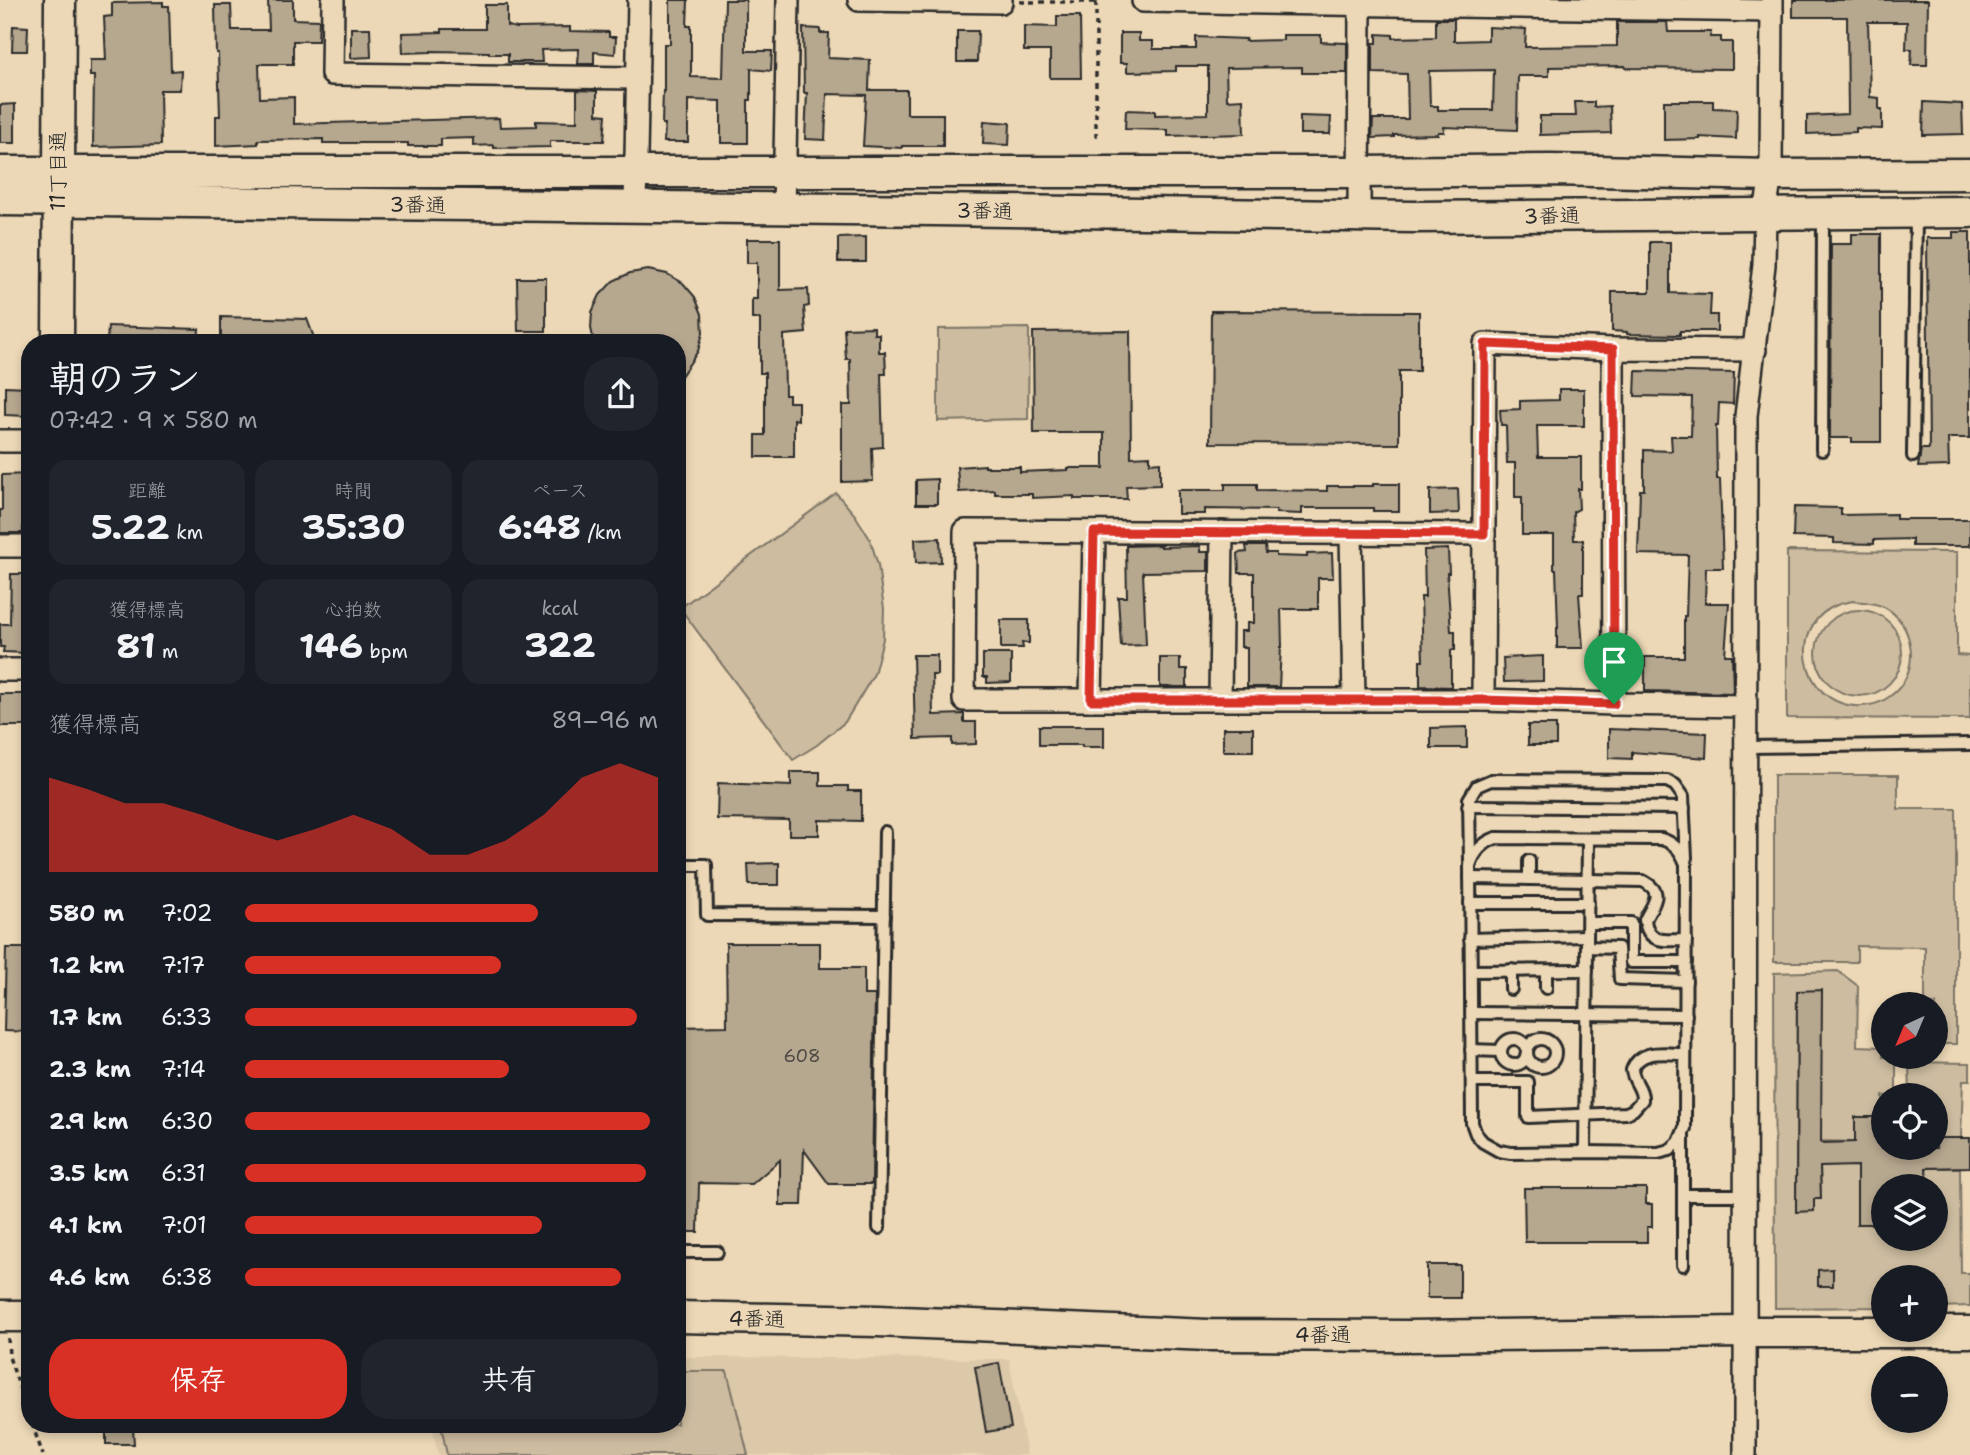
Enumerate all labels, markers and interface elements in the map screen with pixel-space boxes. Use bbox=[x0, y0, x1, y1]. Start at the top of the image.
street label: 11丁目通 bbox=[44, 131, 72, 211]
street label: 3番通 bbox=[389, 191, 447, 219]
street label: 3番通 bbox=[956, 197, 1014, 225]
street label: 3番通 bbox=[1523, 202, 1581, 230]
text: 朝のラン bbox=[49, 353, 201, 404]
button: share bbox=[584, 357, 658, 431]
text: 07:42 · 9 × 580 m bbox=[49, 405, 258, 435]
text: 距離 bbox=[128, 478, 166, 503]
text: 時間 bbox=[334, 478, 373, 503]
text: ペース bbox=[532, 478, 588, 503]
text: 5.22 bbox=[91, 503, 170, 550]
text: 35:30 bbox=[301, 503, 406, 550]
text: 6:48 bbox=[498, 503, 581, 550]
text: km bbox=[170, 520, 203, 545]
text: /km bbox=[581, 520, 622, 545]
text: kcal bbox=[541, 596, 578, 621]
text: 獲得標高 bbox=[109, 597, 185, 622]
text: 心拍数 bbox=[325, 597, 382, 622]
text: 322 bbox=[524, 621, 596, 668]
text: 81 bbox=[116, 622, 156, 669]
text: 146 bbox=[299, 622, 363, 669]
pin bbox=[1584, 632, 1644, 704]
text: m bbox=[156, 639, 178, 664]
text: bpm bbox=[363, 639, 408, 664]
icon: arrive bbox=[1595, 643, 1633, 681]
text: 89–96 m bbox=[552, 705, 658, 735]
text: 獲得標高 bbox=[49, 709, 141, 739]
text: 580 m bbox=[49, 898, 124, 928]
text: 7:02 bbox=[161, 898, 213, 928]
text: 1.2 km bbox=[49, 950, 125, 980]
text: 7:17 bbox=[161, 950, 205, 980]
north arrow bbox=[1871, 992, 1948, 1069]
map controls bbox=[1871, 992, 1948, 1433]
text: 1.7 km bbox=[49, 1002, 122, 1032]
text: 6:33 bbox=[161, 1002, 212, 1032]
house number: 608 bbox=[783, 1044, 821, 1068]
text: 2.3 km bbox=[49, 1054, 131, 1084]
text: 7:14 bbox=[161, 1054, 206, 1084]
button: locate bbox=[1871, 1083, 1948, 1160]
text: 2.9 km bbox=[49, 1106, 128, 1136]
text: 6:30 bbox=[161, 1106, 213, 1136]
text: 3.5 km bbox=[49, 1158, 129, 1188]
text: 6:31 bbox=[161, 1158, 206, 1188]
button: layers bbox=[1871, 1174, 1948, 1251]
text: 4.1 km bbox=[49, 1210, 122, 1240]
text: 7:01 bbox=[161, 1210, 207, 1240]
text: 4.6 km bbox=[49, 1262, 130, 1292]
text: 6:38 bbox=[161, 1262, 213, 1292]
button: + bbox=[1871, 1265, 1948, 1342]
street label: 4番通 bbox=[728, 1305, 786, 1333]
street label: 4番通 bbox=[1295, 1321, 1351, 1349]
button: 保存 bbox=[49, 1339, 347, 1419]
button: 共有 bbox=[361, 1339, 658, 1419]
button: − bbox=[1871, 1356, 1948, 1433]

